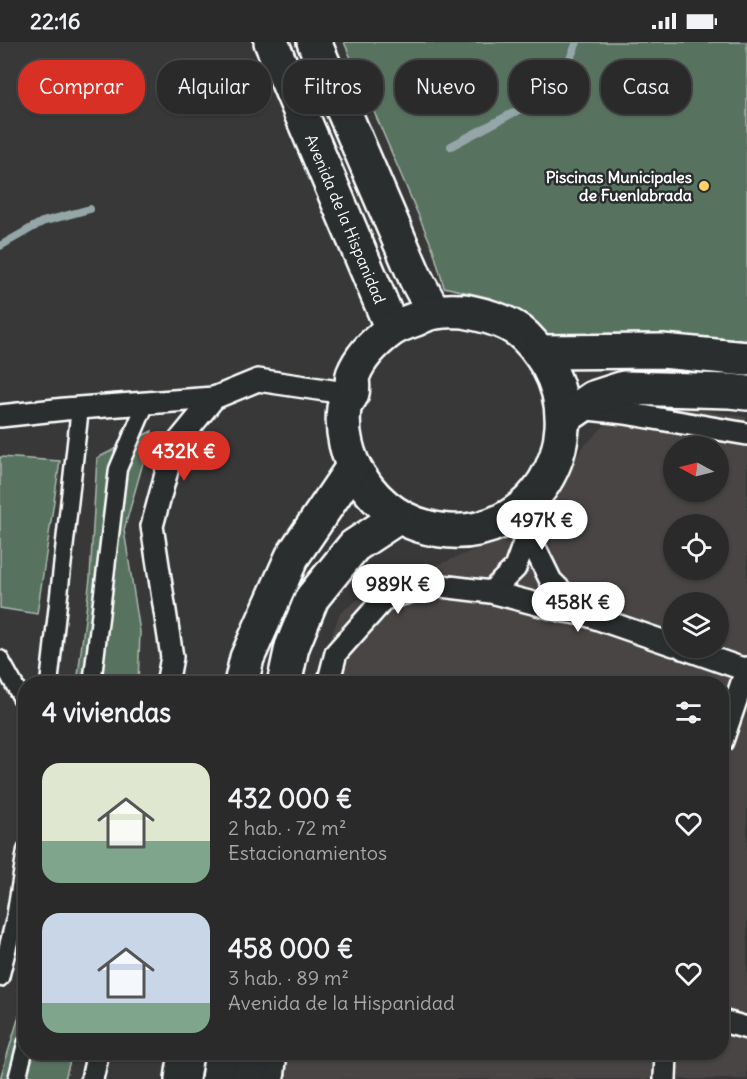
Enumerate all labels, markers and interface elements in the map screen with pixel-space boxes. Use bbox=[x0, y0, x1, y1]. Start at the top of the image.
text: 22:16 bbox=[30, 7, 81, 35]
chip: Comprar bbox=[18, 60, 145, 114]
chip: Alquilar bbox=[157, 60, 271, 114]
chip: Filtros bbox=[283, 60, 383, 114]
chip: Nuevo bbox=[395, 60, 497, 114]
chip: Piso bbox=[509, 60, 589, 114]
chip: Casa bbox=[601, 60, 691, 114]
street label: Avenida de la Hispanidad bbox=[301, 131, 390, 306]
place label: Piscinas Municipales de Fuenlabrada bbox=[546, 167, 692, 205]
marker: Piscinas Municipales de Fuenlabrada bbox=[697, 179, 711, 193]
pin: 432K € bbox=[135, 431, 233, 482]
north arrow bbox=[663, 436, 729, 502]
map controls bbox=[663, 436, 729, 658]
text: 432K € bbox=[152, 438, 216, 463]
pin: 497K € bbox=[493, 500, 591, 551]
text: 497K € bbox=[511, 507, 573, 532]
button: locate bbox=[663, 514, 729, 580]
pin: 989K € bbox=[349, 564, 447, 615]
text: 989K € bbox=[366, 571, 430, 596]
pin: 458K € bbox=[529, 582, 627, 633]
text: 458K € bbox=[546, 589, 610, 614]
button: layers bbox=[663, 592, 729, 658]
text: 4 viviendas bbox=[42, 696, 171, 729]
icon: filters bbox=[672, 696, 705, 729]
text: 432 000 € bbox=[228, 782, 352, 815]
icon: home bbox=[90, 787, 162, 859]
icon: heart bbox=[672, 807, 705, 840]
text: 2 hab. · 72 m² bbox=[228, 815, 346, 840]
text: Estacionamientos bbox=[228, 840, 387, 865]
text: 458 000 € bbox=[228, 932, 353, 965]
icon: home bbox=[90, 937, 162, 1009]
icon: heart bbox=[672, 957, 705, 990]
text: 3 hab. · 89 m² bbox=[228, 965, 349, 990]
text: Avenida de la Hispanidad bbox=[228, 990, 455, 1015]

